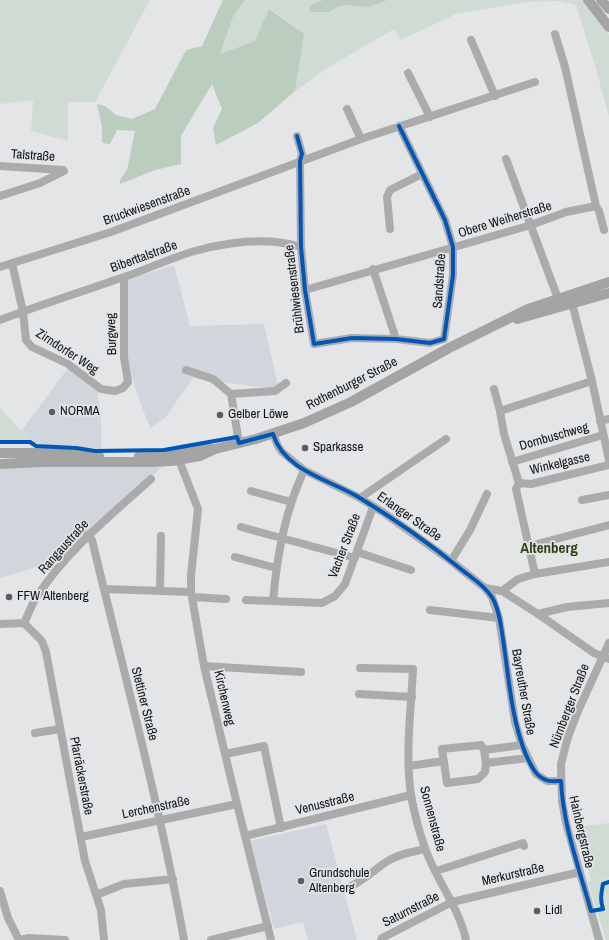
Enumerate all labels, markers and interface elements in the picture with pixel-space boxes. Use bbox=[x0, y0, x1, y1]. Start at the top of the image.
street label: Talstraße bbox=[10, 147, 56, 165]
street label: Bruckwiesenstraße bbox=[101, 183, 193, 229]
street label: Obere Weiherstraße bbox=[456, 198, 554, 242]
street label: Biberttalstraße bbox=[108, 238, 180, 276]
street label: Brühlwiesenstraße bbox=[282, 244, 308, 334]
street label: Sandstraße bbox=[430, 253, 450, 309]
street label: Burgweg bbox=[103, 313, 121, 355]
street label: Zirndorfer Weg bbox=[33, 326, 101, 378]
street label: Rothenburger Straße bbox=[304, 354, 400, 414]
place label: NORMA bbox=[60, 404, 100, 420]
marker: NORMA bbox=[47, 407, 57, 417]
place label: Gelber Löwe bbox=[228, 407, 288, 423]
marker: Gelber Löwe bbox=[215, 410, 225, 420]
street label: Dornbuschweg bbox=[518, 420, 590, 454]
place label: Sparkasse bbox=[313, 440, 363, 456]
marker: Sparkasse bbox=[300, 443, 310, 453]
street label: Winkelgasse bbox=[529, 450, 591, 478]
street label: Erlanger Straße bbox=[374, 489, 444, 545]
street label: Vacher Straße bbox=[326, 511, 364, 581]
street label: Rangaustraße bbox=[36, 517, 92, 577]
district label: Altenberg bbox=[520, 540, 578, 558]
place label: FFW Altenberg bbox=[17, 589, 89, 605]
marker: FFW Altenberg bbox=[4, 592, 14, 602]
street label: Bayreuther Straße bbox=[508, 648, 538, 736]
street label: Nürnberger Straße bbox=[547, 662, 593, 750]
street label: Stettiner Straße bbox=[127, 666, 161, 742]
street label: Kirchenweg bbox=[210, 669, 238, 727]
street label: Pfarräckerstraße bbox=[66, 736, 96, 816]
street label: Sonnenstraße bbox=[416, 785, 448, 853]
street label: Venusstraße bbox=[294, 789, 356, 819]
street label: Lerchenstraße bbox=[121, 793, 191, 823]
street label: Hainbergstraße bbox=[565, 794, 597, 870]
street label: Merkurstraße bbox=[480, 860, 546, 890]
place label: Grundschule Altenberg bbox=[309, 866, 369, 897]
marker: Grundschule Altenberg bbox=[296, 876, 306, 886]
street label: Saturnstraße bbox=[380, 889, 442, 931]
place label: Lidl bbox=[545, 903, 562, 919]
marker: Lidl bbox=[532, 906, 542, 916]

